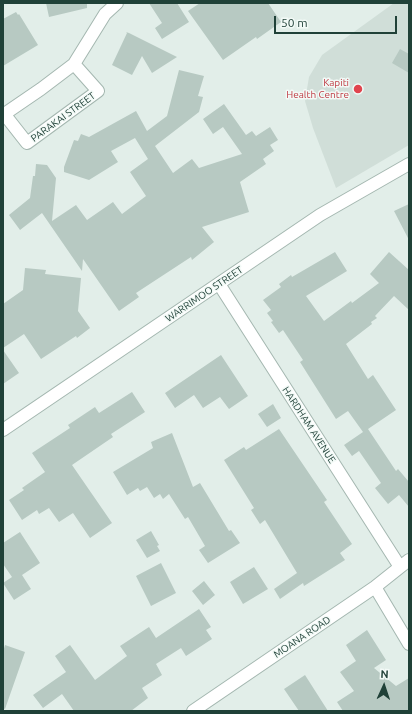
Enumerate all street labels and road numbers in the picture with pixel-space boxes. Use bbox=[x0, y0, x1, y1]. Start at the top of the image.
street label: PARAKAI STREET bbox=[28, 90, 98, 144]
street label: WARRIMOO STREET bbox=[163, 264, 245, 324]
street label: HARDHAM AVENUE bbox=[280, 385, 338, 465]
street label: MOANA ROAD bbox=[271, 614, 333, 660]

